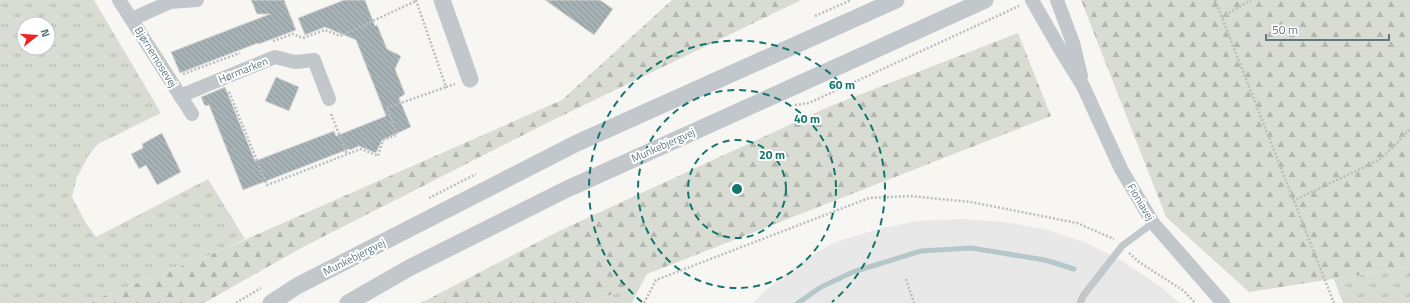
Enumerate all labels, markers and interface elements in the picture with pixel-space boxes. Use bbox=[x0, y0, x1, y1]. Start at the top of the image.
north arrow bbox=[16, 16, 56, 56]
scale bar bbox=[1266, 16, 1389, 42]
text: 50 m bbox=[1272, 20, 1298, 39]
street label: Bjørnemosevej bbox=[131, 23, 181, 91]
text: N bbox=[37, 27, 54, 39]
street label: Hørmarken bbox=[216, 53, 270, 87]
text: 60 m bbox=[829, 75, 855, 94]
text: 40 m bbox=[794, 109, 820, 128]
street label: Munkebjergvej bbox=[629, 124, 697, 166]
text: 20 m bbox=[759, 145, 785, 164]
street label: Fioniavej bbox=[1124, 180, 1158, 224]
centre of rings bbox=[730, 182, 744, 196]
street label: Munkebjergvej bbox=[320, 234, 388, 280]

